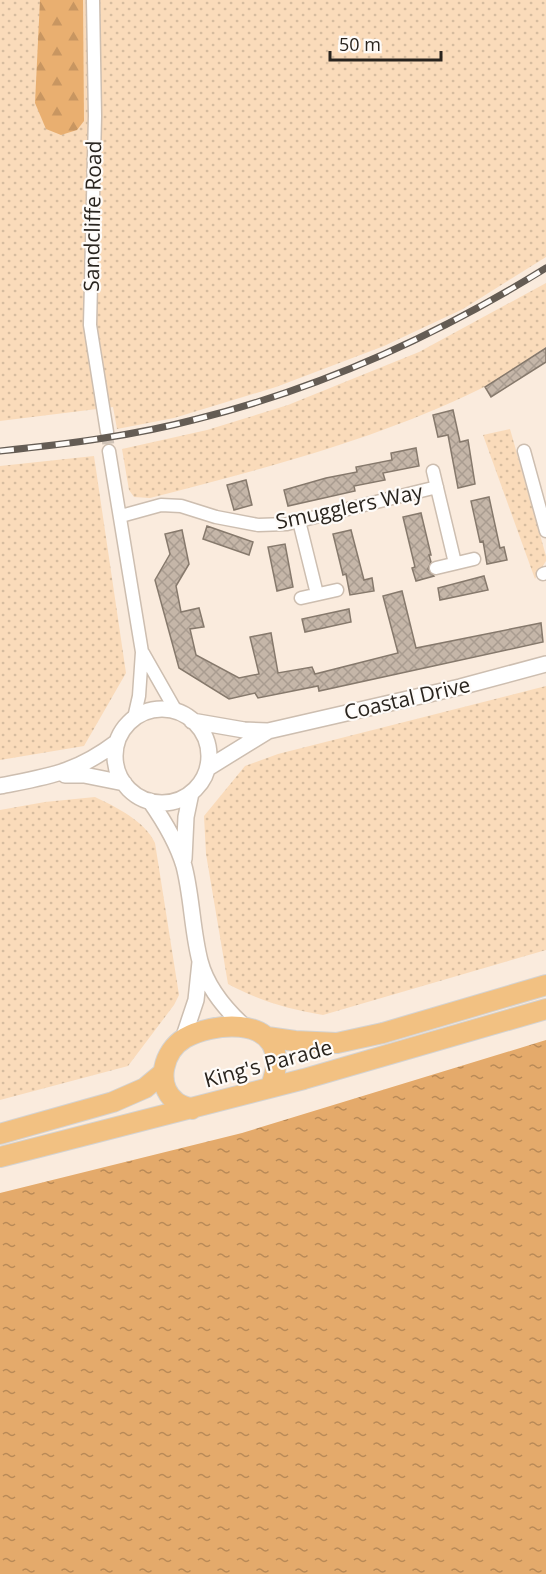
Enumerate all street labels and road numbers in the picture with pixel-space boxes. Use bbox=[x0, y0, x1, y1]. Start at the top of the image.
street label: Sandcliffe Road bbox=[77, 140, 107, 292]
street label: Smugglers Way bbox=[273, 477, 425, 535]
street label: Coastal Drive bbox=[341, 670, 473, 726]
street label: King's Parade bbox=[201, 1032, 335, 1094]

